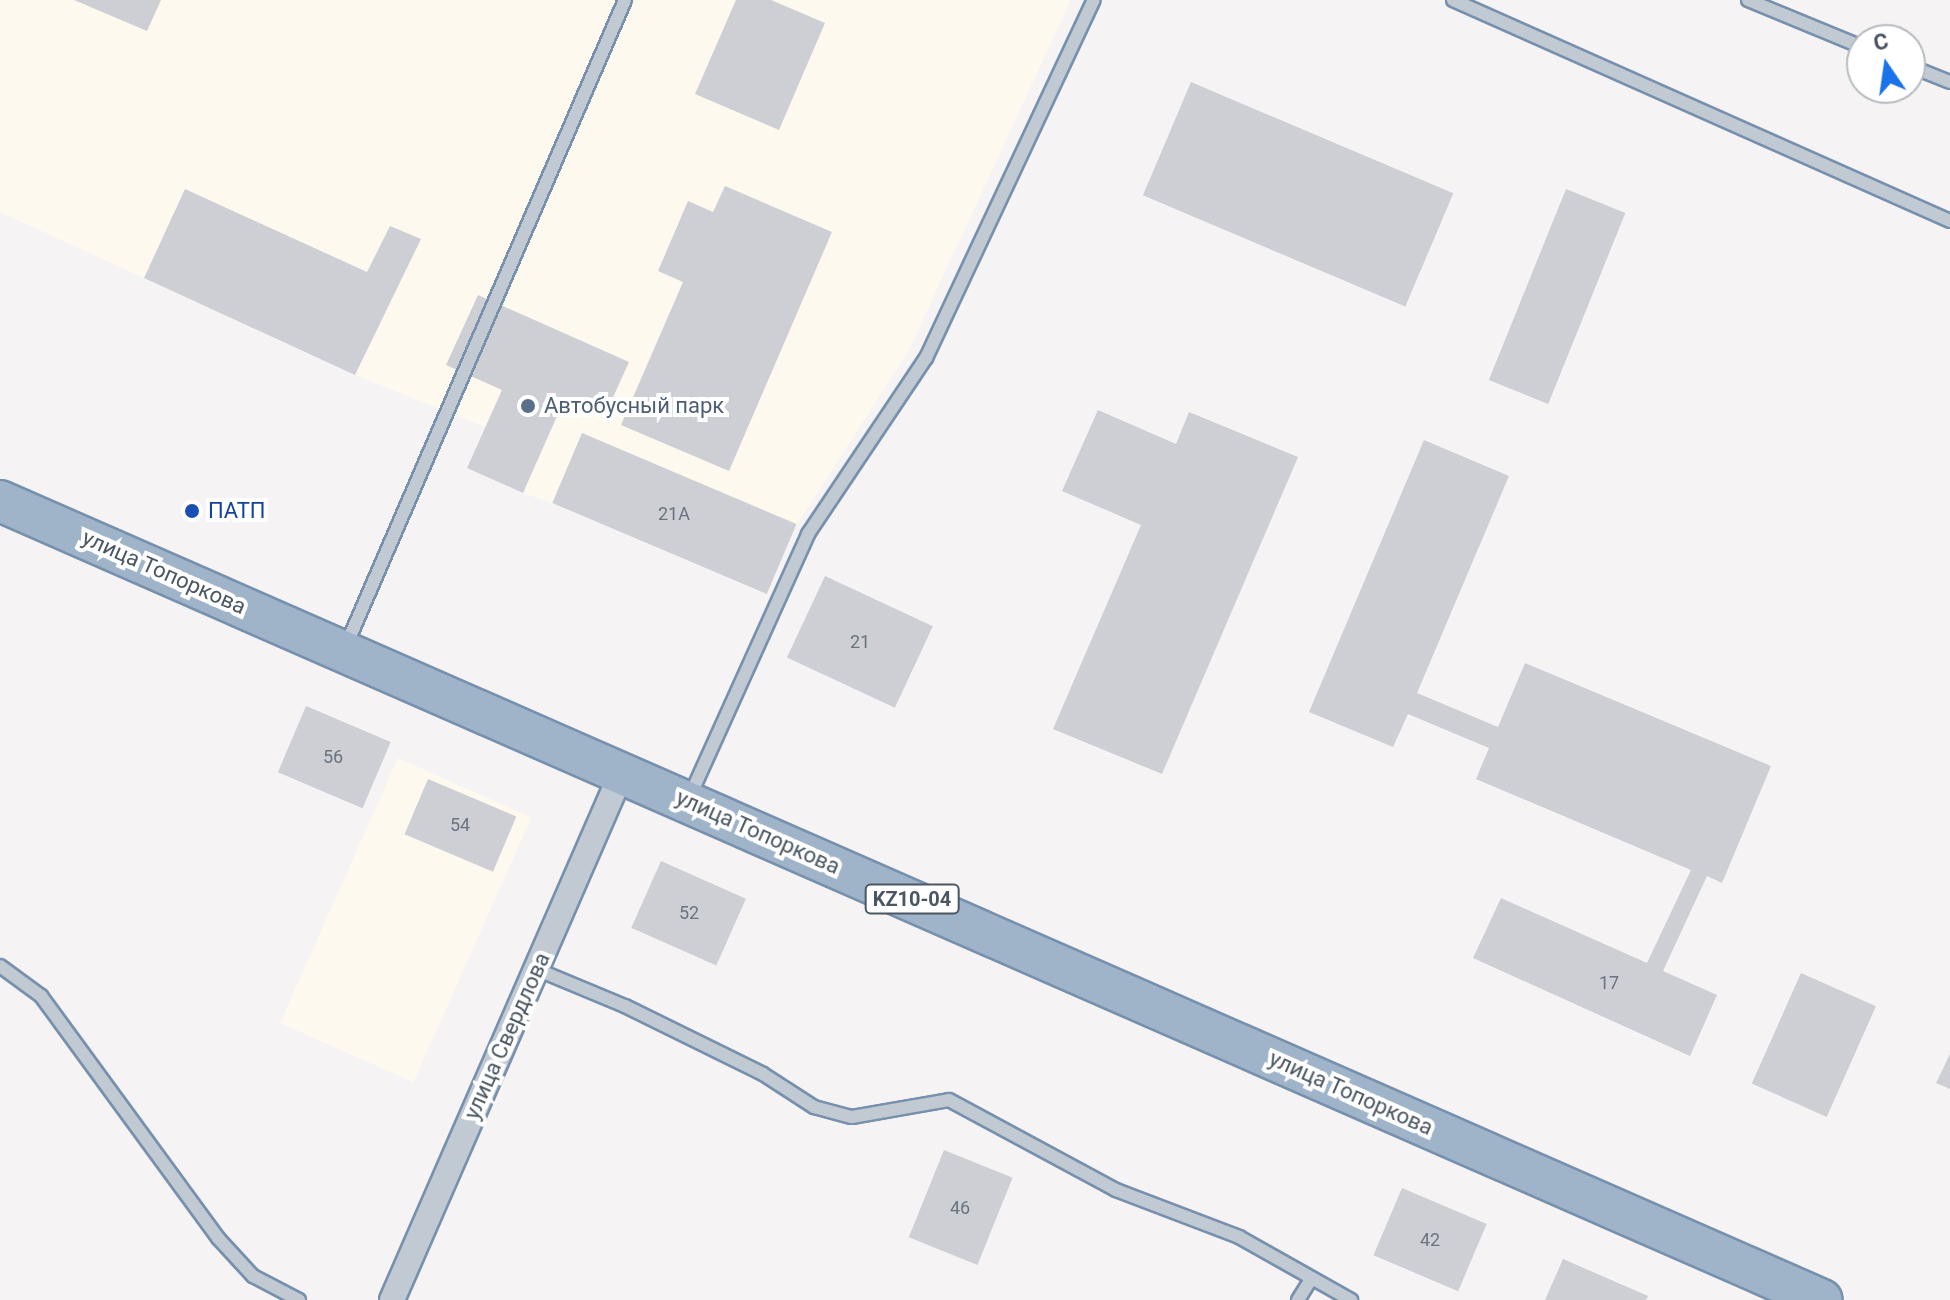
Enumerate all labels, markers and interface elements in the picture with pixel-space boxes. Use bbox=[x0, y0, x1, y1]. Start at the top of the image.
north arrow bbox=[1846, 24, 1926, 104]
text: С bbox=[1871, 28, 1891, 56]
place label: Автобусный парк bbox=[544, 393, 724, 419]
marker: Автобусный парк bbox=[519, 397, 537, 415]
place label: ПАТП bbox=[208, 498, 265, 524]
marker: ПАТП bbox=[183, 502, 201, 520]
house number: 21А bbox=[658, 503, 690, 525]
street label: улица Топоркова bbox=[78, 524, 250, 620]
house number: 21 bbox=[850, 631, 870, 653]
house number: 56 bbox=[323, 746, 343, 768]
street label: улица Топоркова bbox=[672, 784, 844, 880]
house number: 54 bbox=[450, 814, 470, 836]
road number: KZ10-04 bbox=[864, 883, 960, 915]
house number: 52 bbox=[679, 902, 699, 924]
street label: улица Свердлова bbox=[458, 949, 556, 1123]
house number: 17 bbox=[1599, 972, 1619, 994]
street label: улица Топоркова bbox=[1265, 1045, 1437, 1141]
house number: 46 bbox=[950, 1197, 970, 1219]
house number: 42 bbox=[1420, 1229, 1440, 1251]

